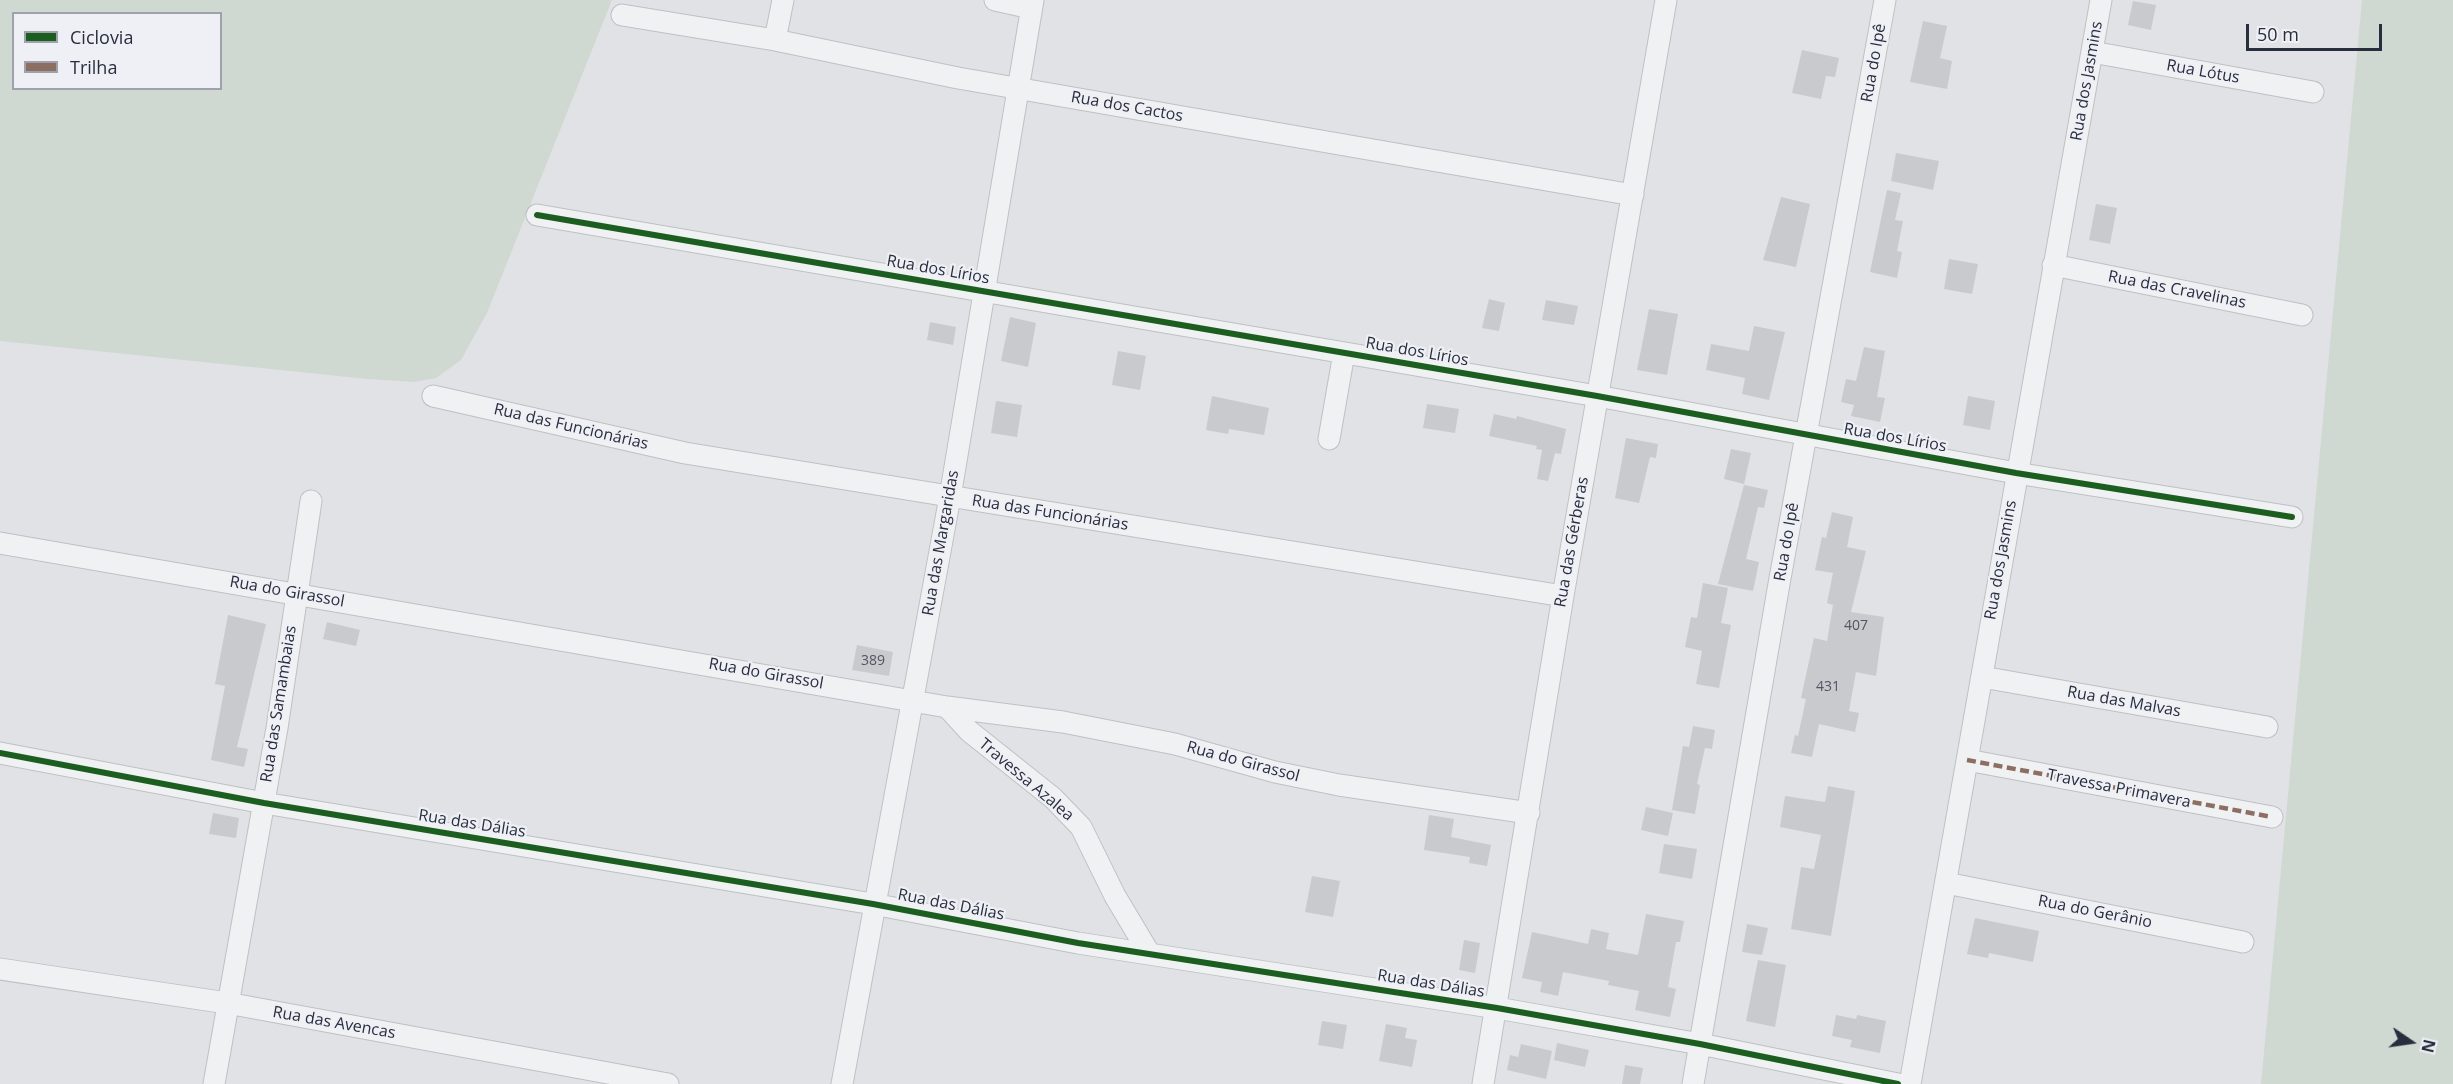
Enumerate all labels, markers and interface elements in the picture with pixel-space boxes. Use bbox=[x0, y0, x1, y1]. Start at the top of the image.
legend bbox=[12, 12, 222, 90]
scale bar bbox=[2249, 12, 2386, 50]
street label: Rua dos Jasmins bbox=[2067, 20, 2107, 142]
street label: Rua do Ipê bbox=[1858, 22, 1890, 104]
text: 50 m bbox=[2257, 22, 2299, 46]
text: Ciclovia bbox=[70, 25, 133, 49]
text: Trilha bbox=[70, 55, 117, 79]
street label: Rua Lótus bbox=[2165, 56, 2241, 88]
street label: Rua dos Cactos bbox=[1069, 88, 1185, 126]
street label: Rua dos Lírios bbox=[885, 252, 991, 288]
street label: Rua das Cravelinas bbox=[2106, 267, 2248, 313]
street label: Rua dos Lírios bbox=[1364, 334, 1470, 370]
street label: Rua das Funcionárias bbox=[492, 400, 650, 454]
street label: Rua dos Lírios bbox=[1842, 420, 1948, 456]
street label: Rua das Margaridas bbox=[919, 469, 963, 617]
street label: Rua das Gérberas bbox=[1551, 475, 1593, 609]
street label: Rua das Funcionárias bbox=[970, 491, 1130, 535]
street label: Rua dos Jasmins bbox=[1981, 499, 2021, 621]
street label: Rua do Ipê bbox=[1771, 501, 1803, 583]
street label: Rua do Girassol bbox=[228, 572, 346, 612]
house number: 407 bbox=[1844, 618, 1868, 634]
street label: Rua das Samambaias bbox=[257, 624, 301, 784]
house number: 389 bbox=[861, 653, 885, 669]
street label: Rua do Girassol bbox=[707, 654, 825, 694]
house number: 431 bbox=[1816, 679, 1840, 695]
street label: Rua das Malvas bbox=[2066, 683, 2182, 721]
street label: Travessa Azalea bbox=[975, 735, 1077, 825]
street label: Rua do Girassol bbox=[1184, 738, 1302, 786]
street label: Travessa Primavera bbox=[2046, 766, 2192, 812]
street label: Rua das Dálias bbox=[417, 806, 527, 842]
street label: Rua das Dálias bbox=[896, 885, 1006, 925]
street label: Rua do Gerânio bbox=[2036, 892, 2154, 932]
street label: Rua das Dálias bbox=[1376, 966, 1486, 1002]
street label: Rua das Avencas bbox=[271, 1003, 397, 1043]
north arrow bbox=[2381, 1012, 2441, 1072]
text: N bbox=[2416, 1037, 2441, 1055]

